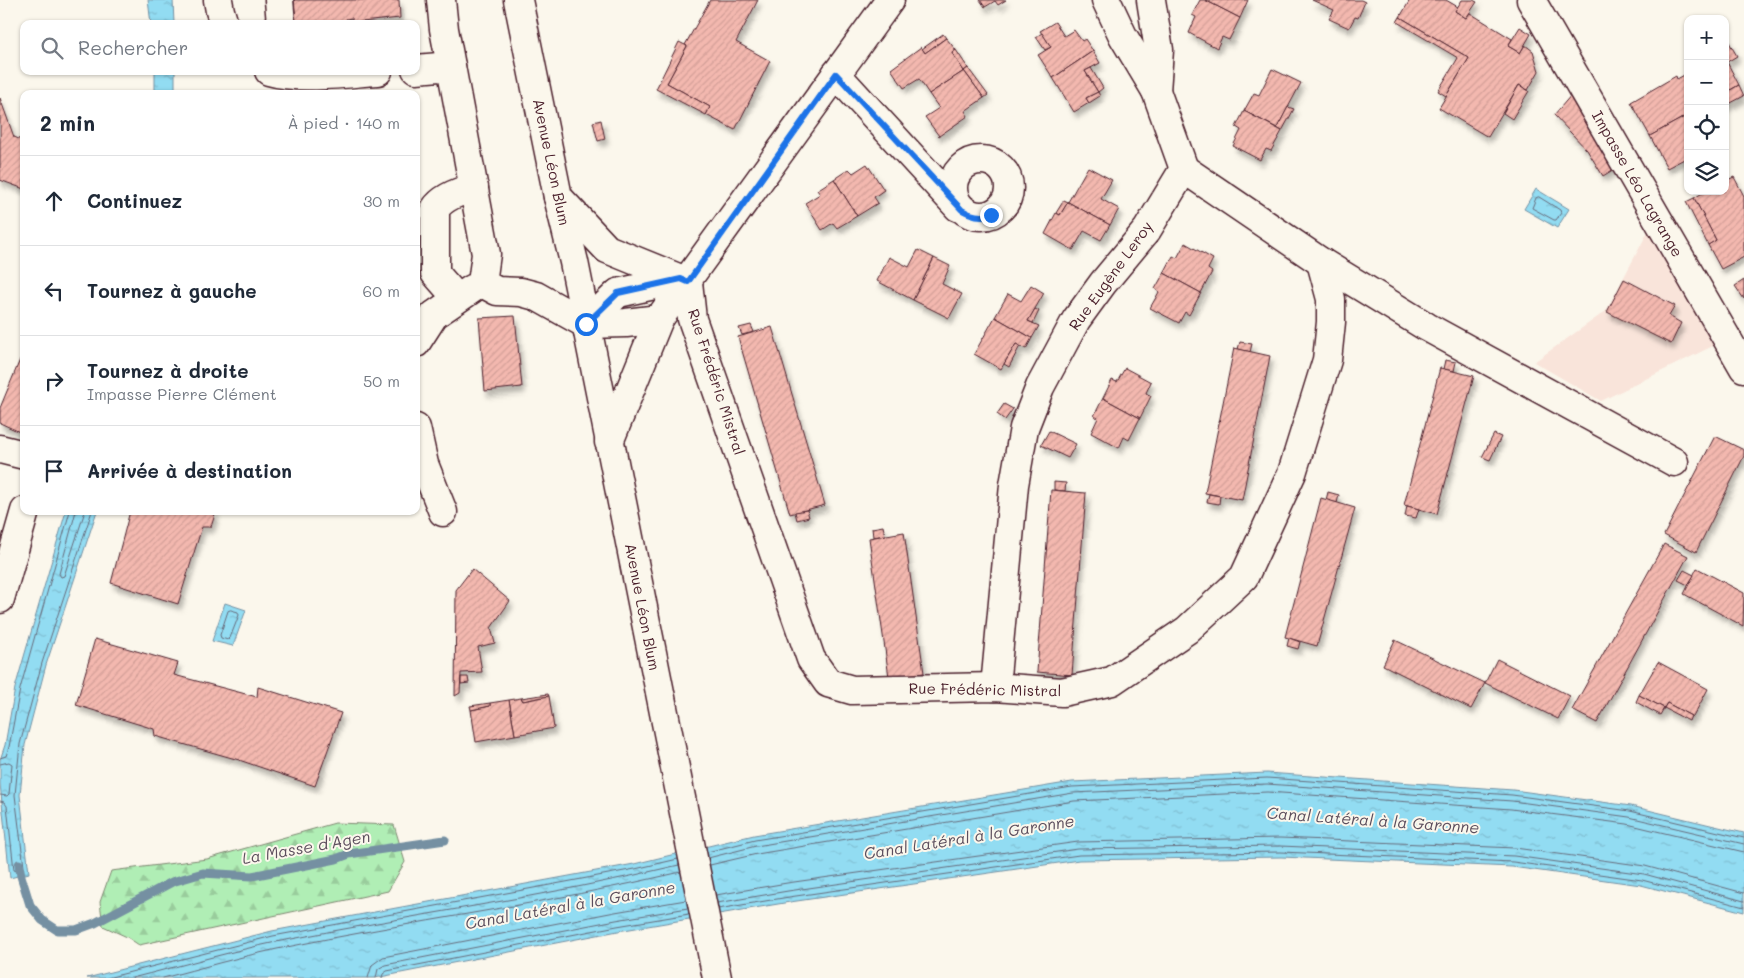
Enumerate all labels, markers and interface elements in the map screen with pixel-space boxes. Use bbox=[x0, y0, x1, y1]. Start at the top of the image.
map controls bbox=[1684, 15, 1729, 195]
button: + bbox=[1684, 15, 1729, 60]
search box bbox=[20, 20, 420, 75]
icon: search bbox=[38, 34, 66, 62]
text: Rechercher bbox=[78, 35, 188, 60]
button: − bbox=[1684, 60, 1729, 105]
street label: Avenue Léon Blum bbox=[529, 97, 575, 227]
button: locate bbox=[1684, 105, 1729, 150]
street label: Impasse Léo Lagrange bbox=[1588, 107, 1688, 260]
text: 2 min bbox=[40, 109, 95, 136]
text: À pied · 140 m bbox=[287, 112, 400, 133]
button: layers bbox=[1684, 150, 1729, 195]
icon: ahead bbox=[40, 187, 68, 215]
text: Continuez bbox=[87, 188, 182, 213]
text: 30 m bbox=[363, 190, 400, 211]
route end bbox=[980, 204, 1003, 227]
street label: Rue Eugène Leroy bbox=[1064, 217, 1157, 334]
icon: left bbox=[40, 277, 68, 305]
text: Tournez à gauche bbox=[87, 278, 256, 303]
text: 60 m bbox=[363, 280, 400, 301]
street label: Rue Frédéric Mistral bbox=[684, 306, 750, 457]
route start bbox=[575, 313, 598, 336]
text: Tournez à droite bbox=[87, 358, 249, 383]
icon: right bbox=[40, 367, 68, 395]
text: 50 m bbox=[363, 370, 400, 391]
text: Impasse Pierre Clément bbox=[87, 383, 277, 404]
icon: arrive bbox=[40, 457, 68, 485]
text: Arrivée à destination bbox=[87, 458, 292, 483]
street label: Avenue Léon Blum bbox=[621, 542, 665, 672]
street label: Rue Frédéric Mistral bbox=[908, 678, 1062, 700]
water label: Canal Latéral à la Garonne bbox=[1266, 802, 1480, 837]
water label: Canal Latéral à la Garonne bbox=[862, 809, 1076, 864]
water label: La Masse d'Agen bbox=[240, 825, 372, 868]
water label: Canal Latéral à la Garonne bbox=[463, 876, 677, 933]

